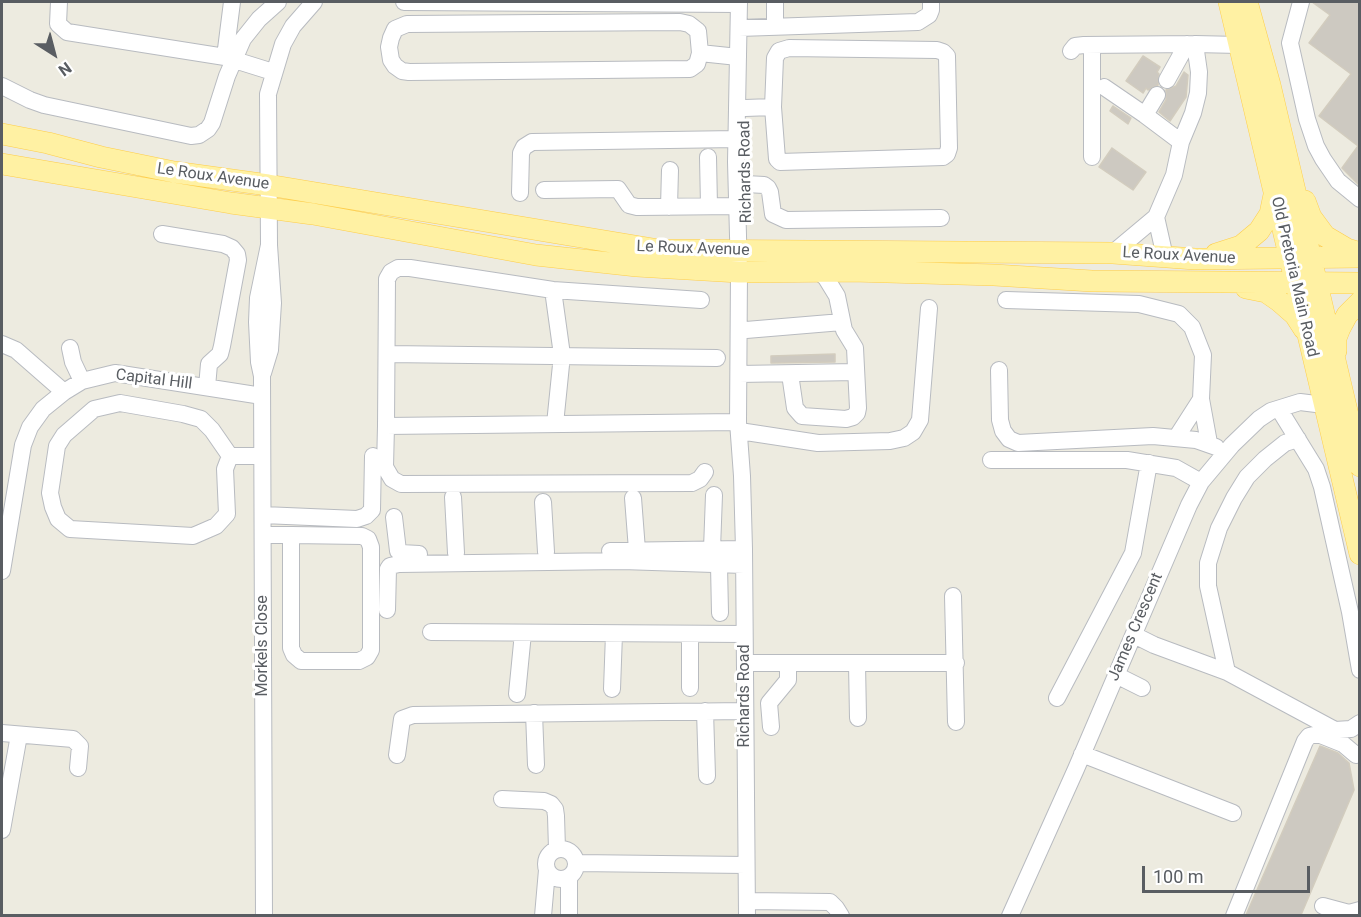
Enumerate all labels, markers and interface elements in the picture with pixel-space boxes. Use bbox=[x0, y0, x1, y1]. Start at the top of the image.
north arrow bbox=[24, 24, 84, 84]
text: N bbox=[55, 58, 75, 80]
street label: Richards Road bbox=[736, 120, 756, 224]
street label: Le Roux Avenue bbox=[156, 160, 270, 194]
street label: Old Pretoria Main Road bbox=[1266, 195, 1322, 359]
street label: Le Roux Avenue bbox=[636, 237, 750, 261]
street label: Le Roux Avenue bbox=[1122, 243, 1236, 269]
street label: Capital Hill bbox=[115, 366, 193, 394]
street label: James Crescent bbox=[1105, 570, 1167, 684]
street label: Morkels Close bbox=[253, 595, 273, 697]
street label: Richards Road bbox=[735, 645, 755, 747]
scale bar bbox=[1145, 854, 1313, 892]
text: 100 m bbox=[1153, 866, 1204, 887]

